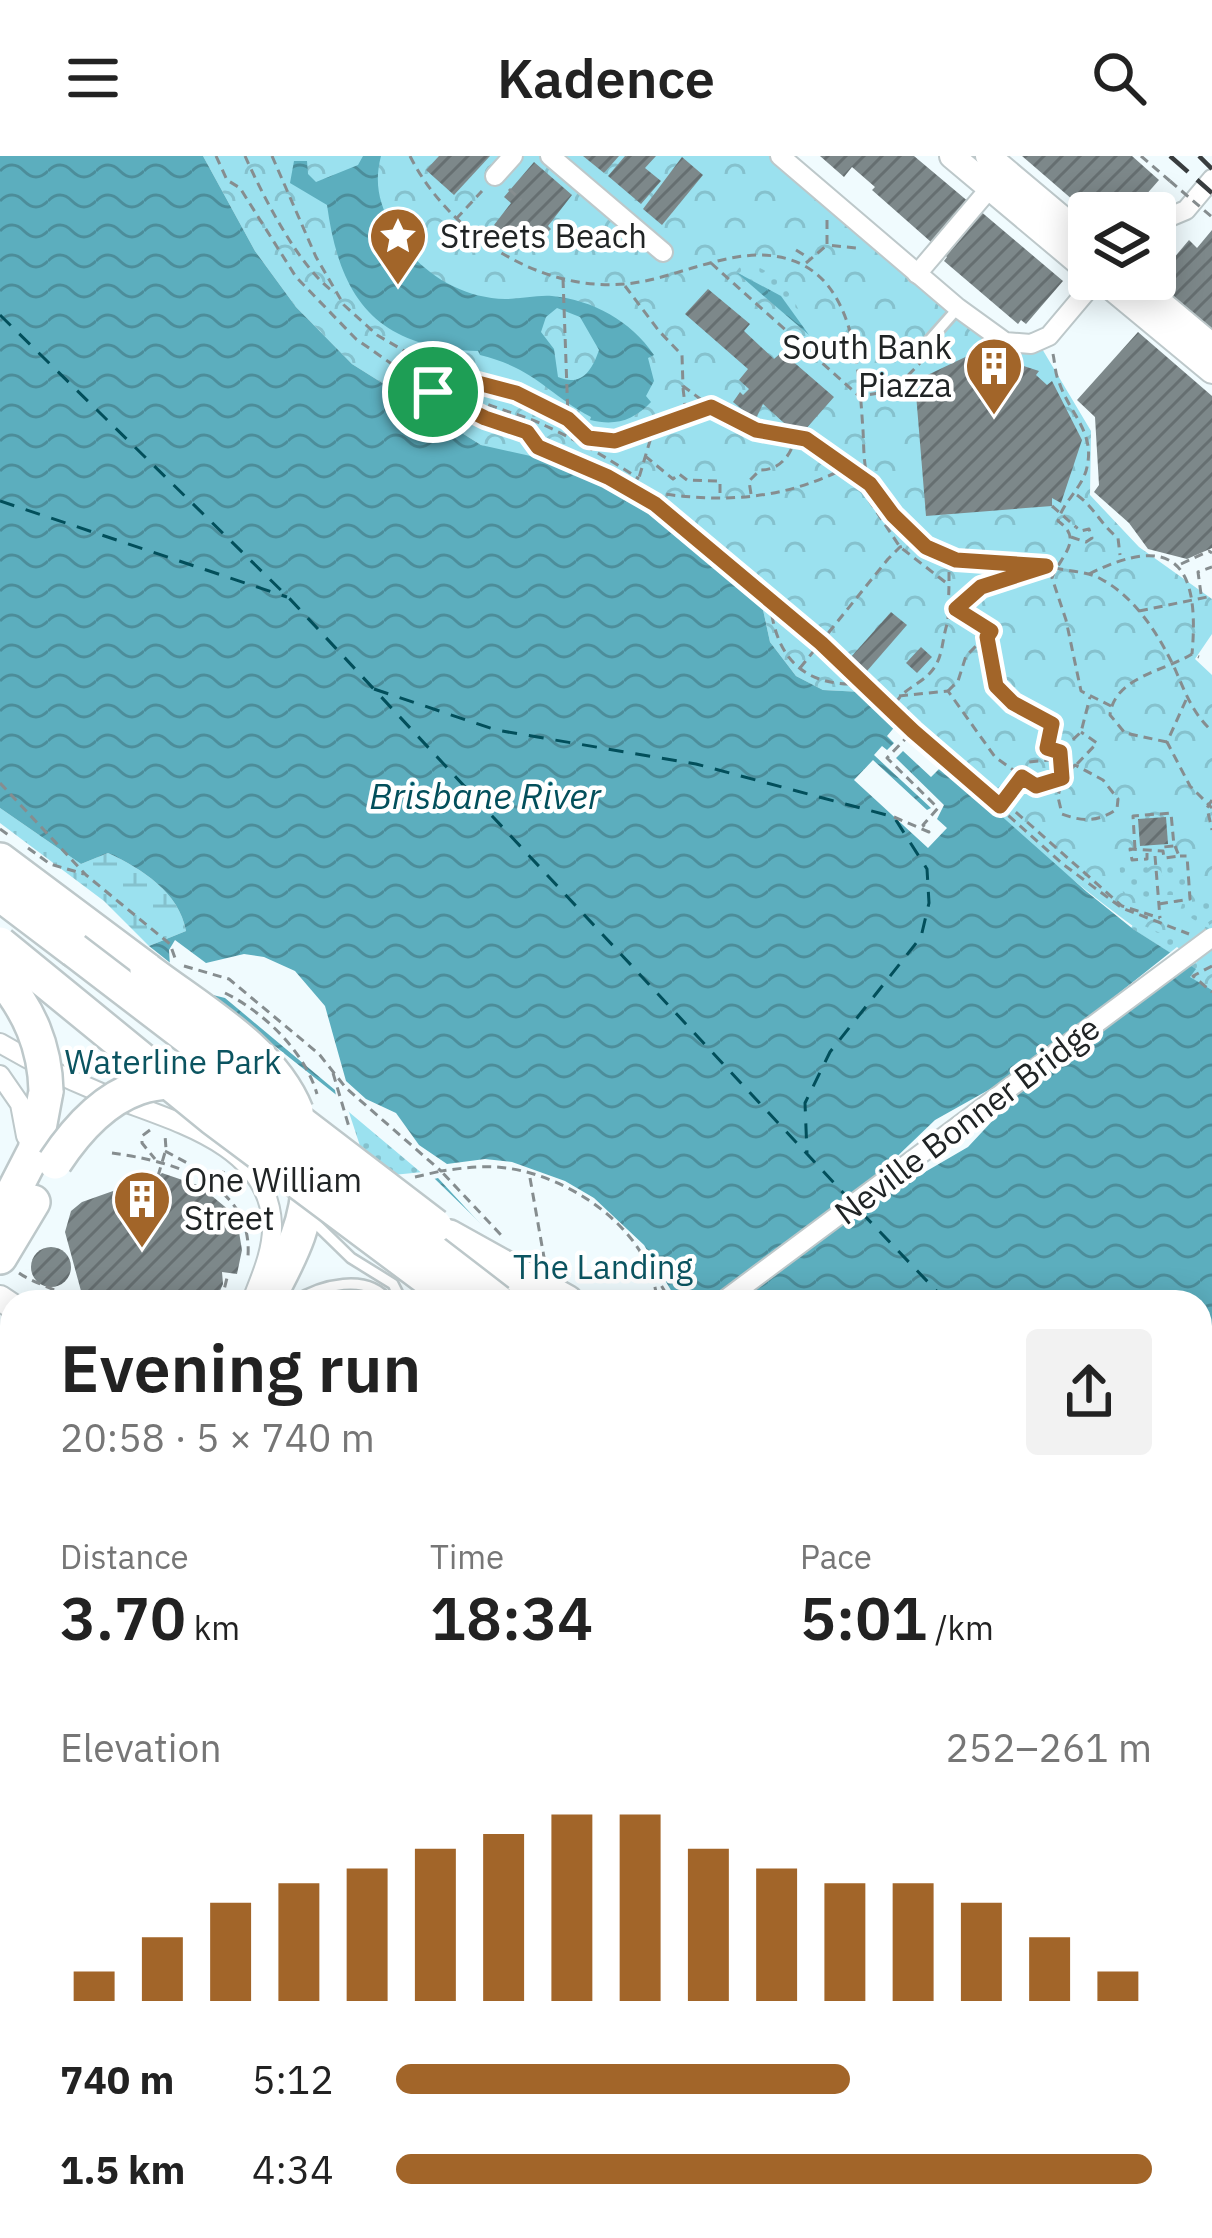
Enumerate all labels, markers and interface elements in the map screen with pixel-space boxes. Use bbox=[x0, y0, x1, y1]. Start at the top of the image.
text: Kadence bbox=[497, 43, 715, 113]
icon: menu bbox=[60, 45, 126, 111]
icon: search bbox=[1086, 45, 1152, 111]
map controls bbox=[1068, 192, 1176, 300]
button: layers bbox=[1068, 192, 1176, 300]
place icon: Streets Beach bbox=[367, 205, 429, 287]
place label: Streets Beach bbox=[440, 214, 647, 257]
place label: South Bank Piazza bbox=[782, 325, 952, 406]
building icon: South Bank Piazza bbox=[963, 335, 1025, 417]
pin bbox=[382, 341, 484, 443]
icon: arrive bbox=[400, 359, 466, 425]
water label: Brisbane River bbox=[369, 772, 602, 819]
street label: Neville Bonner Bridge bbox=[825, 1006, 1108, 1233]
park label: Waterline Park bbox=[64, 1040, 282, 1083]
place label: One William Street bbox=[184, 1158, 362, 1239]
building icon: One William Street bbox=[111, 1168, 173, 1250]
park label: The Landing bbox=[513, 1245, 694, 1288]
text: Evening run bbox=[60, 1324, 421, 1410]
button: share bbox=[1026, 1329, 1152, 1455]
text: 20:58 · 5 × 740 m bbox=[60, 1412, 375, 1463]
text: Distance bbox=[60, 1535, 189, 1578]
text: Time bbox=[430, 1535, 504, 1578]
text: Pace bbox=[800, 1535, 872, 1578]
text: 3.70 bbox=[60, 1578, 186, 1657]
text: 18:34 bbox=[430, 1578, 593, 1657]
text: 5:01 bbox=[800, 1578, 927, 1657]
text: km bbox=[186, 1606, 240, 1649]
text: /km bbox=[927, 1606, 994, 1649]
text: Elevation bbox=[60, 1722, 222, 1773]
text: 252–261 m bbox=[945, 1722, 1152, 1773]
text: 740 m bbox=[60, 2054, 174, 2105]
text: 5:12 bbox=[252, 2054, 334, 2105]
text: 1.5 km bbox=[60, 2144, 185, 2195]
text: 4:34 bbox=[252, 2144, 334, 2195]

